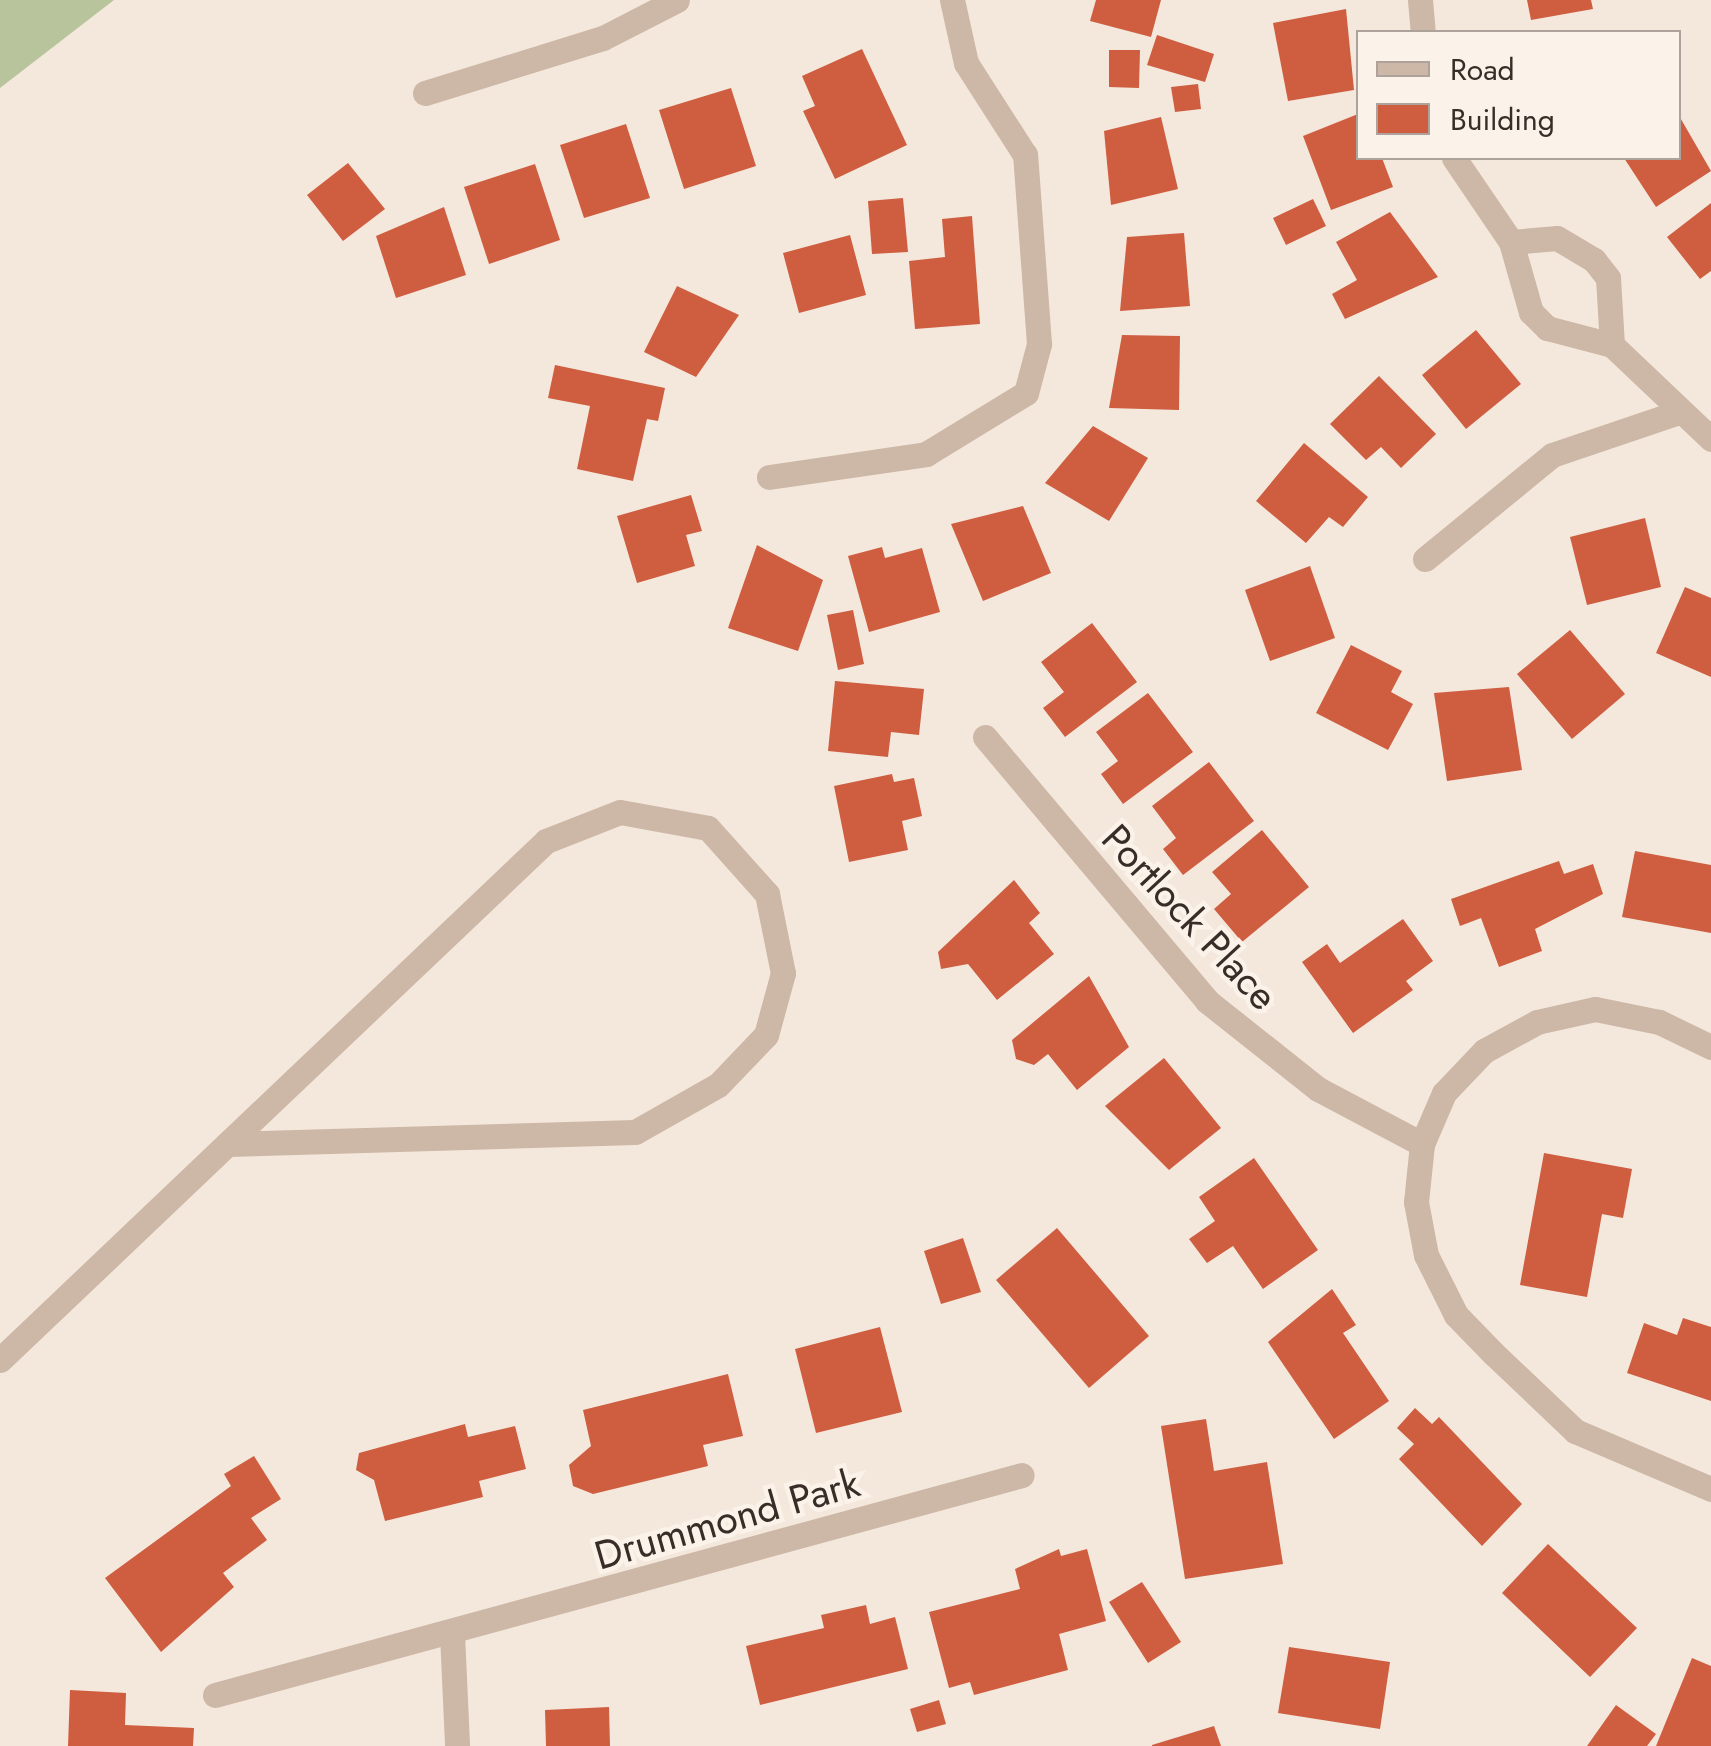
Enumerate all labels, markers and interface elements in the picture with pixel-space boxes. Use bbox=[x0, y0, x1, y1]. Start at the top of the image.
legend bbox=[1356, 30, 1681, 160]
text: Road bbox=[1450, 48, 1515, 91]
text: Building bbox=[1450, 98, 1555, 141]
street label: Portlock Place bbox=[1092, 814, 1288, 1020]
street label: Drummond Park bbox=[589, 1458, 865, 1580]

